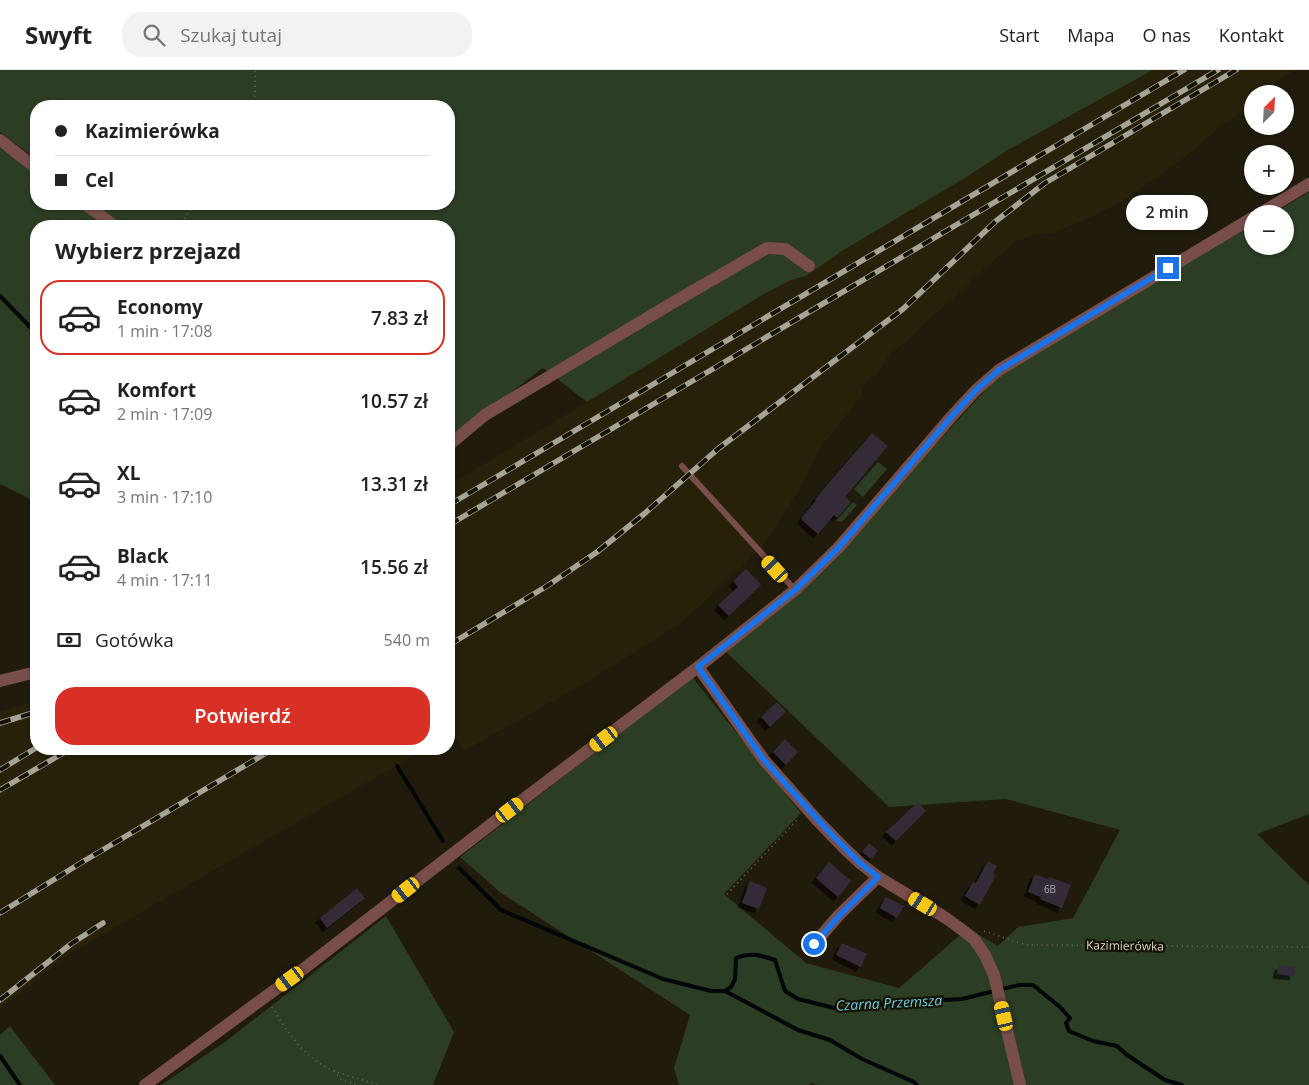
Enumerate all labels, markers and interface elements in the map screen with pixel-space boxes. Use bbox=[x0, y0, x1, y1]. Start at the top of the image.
search box bbox=[122, 12, 472, 57]
text: Swyft bbox=[25, 18, 92, 51]
icon: search bbox=[140, 21, 168, 49]
text: Szukaj tutaj bbox=[180, 22, 282, 48]
text: Start bbox=[999, 23, 1039, 47]
text: Mapa bbox=[1067, 23, 1115, 47]
text: O nas bbox=[1143, 23, 1191, 47]
text: Kontakt bbox=[1219, 23, 1284, 47]
north arrow bbox=[1244, 85, 1294, 135]
map controls bbox=[1244, 85, 1294, 255]
text: Kazimierówka bbox=[85, 118, 220, 144]
button: + bbox=[1244, 145, 1294, 195]
text: Cel bbox=[85, 167, 114, 193]
callout: 2 min bbox=[1127, 196, 1209, 230]
text: 2 min bbox=[1145, 201, 1189, 223]
button: − bbox=[1244, 205, 1294, 255]
text: Wybierz przejazd bbox=[55, 235, 241, 265]
route end bbox=[1157, 257, 1179, 279]
text: Economy bbox=[117, 294, 203, 320]
icon: car bbox=[57, 295, 102, 340]
text: 7.83 zł bbox=[371, 305, 428, 331]
text: 1 min · 17:08 bbox=[117, 320, 212, 342]
text: Komfort bbox=[117, 377, 196, 403]
icon: car bbox=[57, 378, 102, 423]
text: 10.57 zł bbox=[360, 388, 428, 414]
text: 2 min · 17:09 bbox=[117, 403, 212, 425]
text: XL bbox=[117, 460, 140, 486]
icon: car bbox=[57, 461, 102, 506]
text: 13.31 zł bbox=[360, 471, 428, 497]
text: 3 min · 17:10 bbox=[117, 486, 212, 508]
text: Black bbox=[117, 543, 169, 569]
icon: car bbox=[57, 544, 102, 589]
car bbox=[759, 553, 790, 585]
text: 15.56 zł bbox=[360, 554, 428, 580]
text: 4 min · 17:11 bbox=[117, 569, 212, 591]
icon: cash bbox=[55, 626, 83, 654]
text: Gotówka bbox=[95, 627, 174, 653]
text: 540 m bbox=[384, 629, 430, 651]
button: Potwierdź bbox=[55, 687, 430, 745]
car bbox=[587, 724, 620, 754]
car bbox=[493, 795, 526, 825]
car bbox=[389, 875, 422, 905]
house number: 6B bbox=[1044, 882, 1056, 896]
car bbox=[906, 890, 939, 918]
route start bbox=[803, 933, 825, 955]
street label: Kazimierówka bbox=[1086, 936, 1164, 955]
car bbox=[273, 964, 306, 994]
water label: Czarna Przemsza bbox=[835, 990, 943, 1015]
car bbox=[993, 1000, 1014, 1032]

